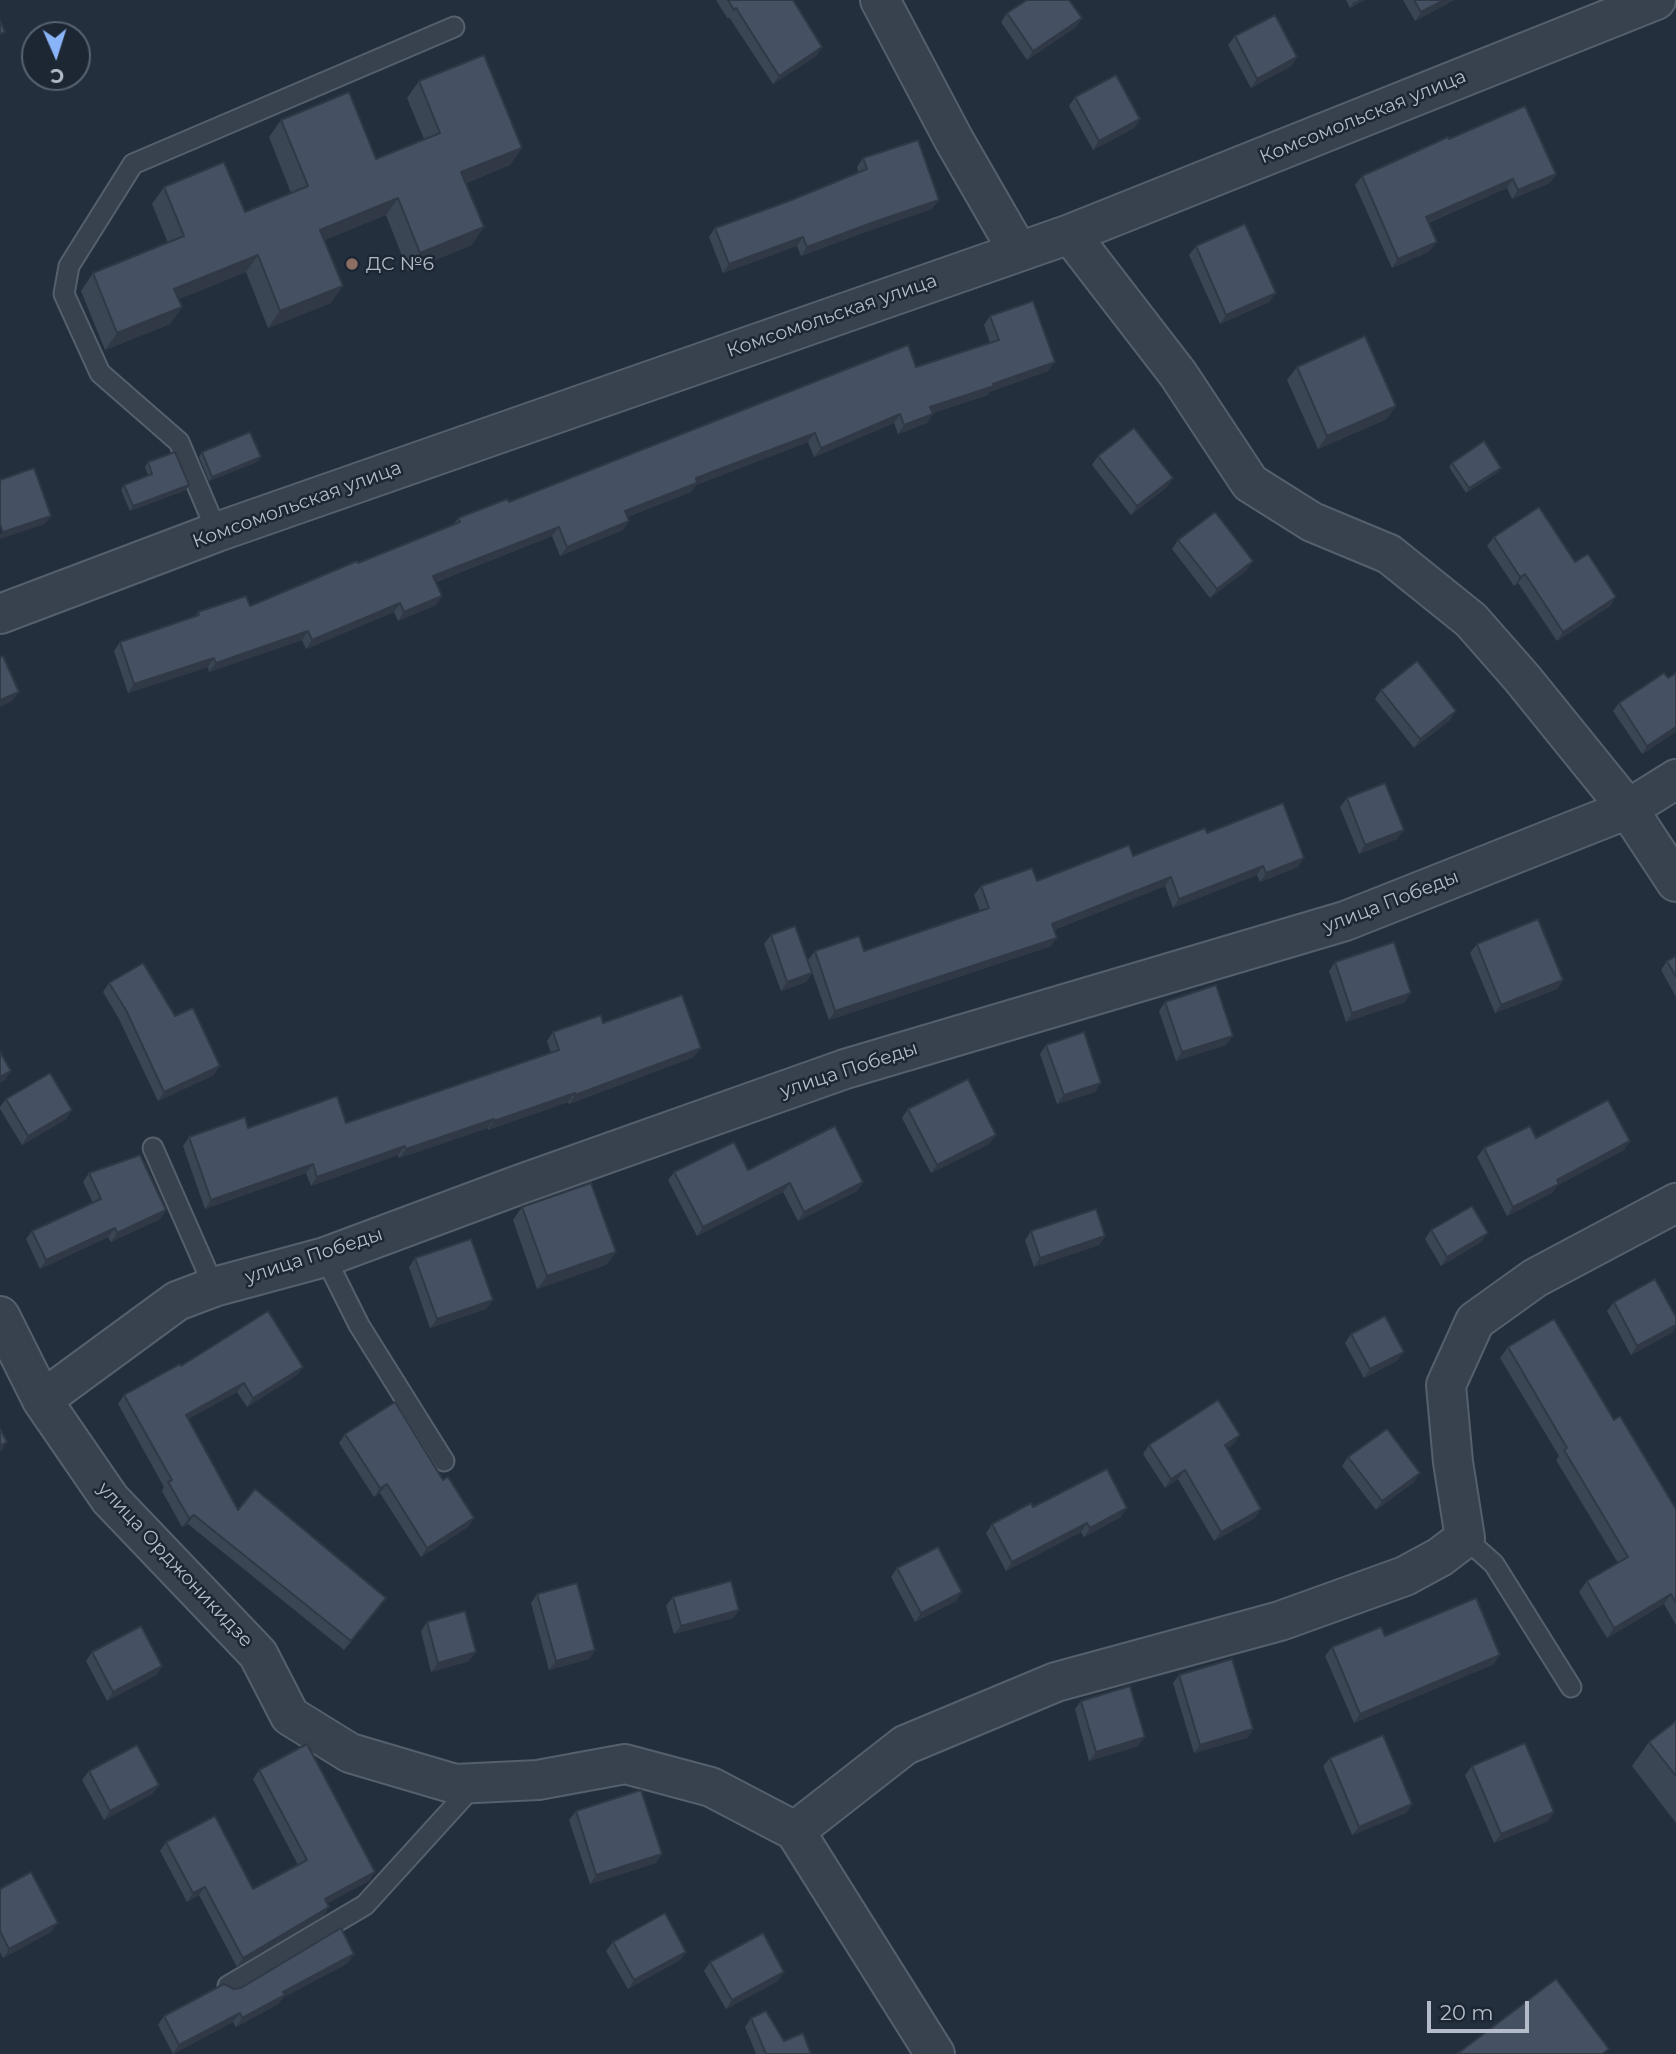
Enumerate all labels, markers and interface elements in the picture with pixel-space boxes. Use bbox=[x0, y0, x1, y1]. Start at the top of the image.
north arrow bbox=[21, 21, 91, 91]
text: С bbox=[50, 64, 65, 87]
street label: Комсомольская улица bbox=[1256, 65, 1470, 169]
place label: ДС №6 bbox=[366, 253, 434, 275]
marker: ДС №6 bbox=[344, 256, 360, 272]
street label: Комсомольская улица bbox=[724, 269, 940, 363]
street label: Комсомольская улица bbox=[189, 457, 405, 553]
street label: улица Победы bbox=[1320, 866, 1462, 938]
street label: улица Победы bbox=[777, 1037, 921, 1103]
street label: улица Победы bbox=[242, 1223, 386, 1289]
street label: улица Орджоникидзе bbox=[92, 1478, 258, 1652]
scale bar bbox=[1431, 1988, 1532, 2032]
text: 20 m bbox=[1440, 2000, 1494, 2025]

